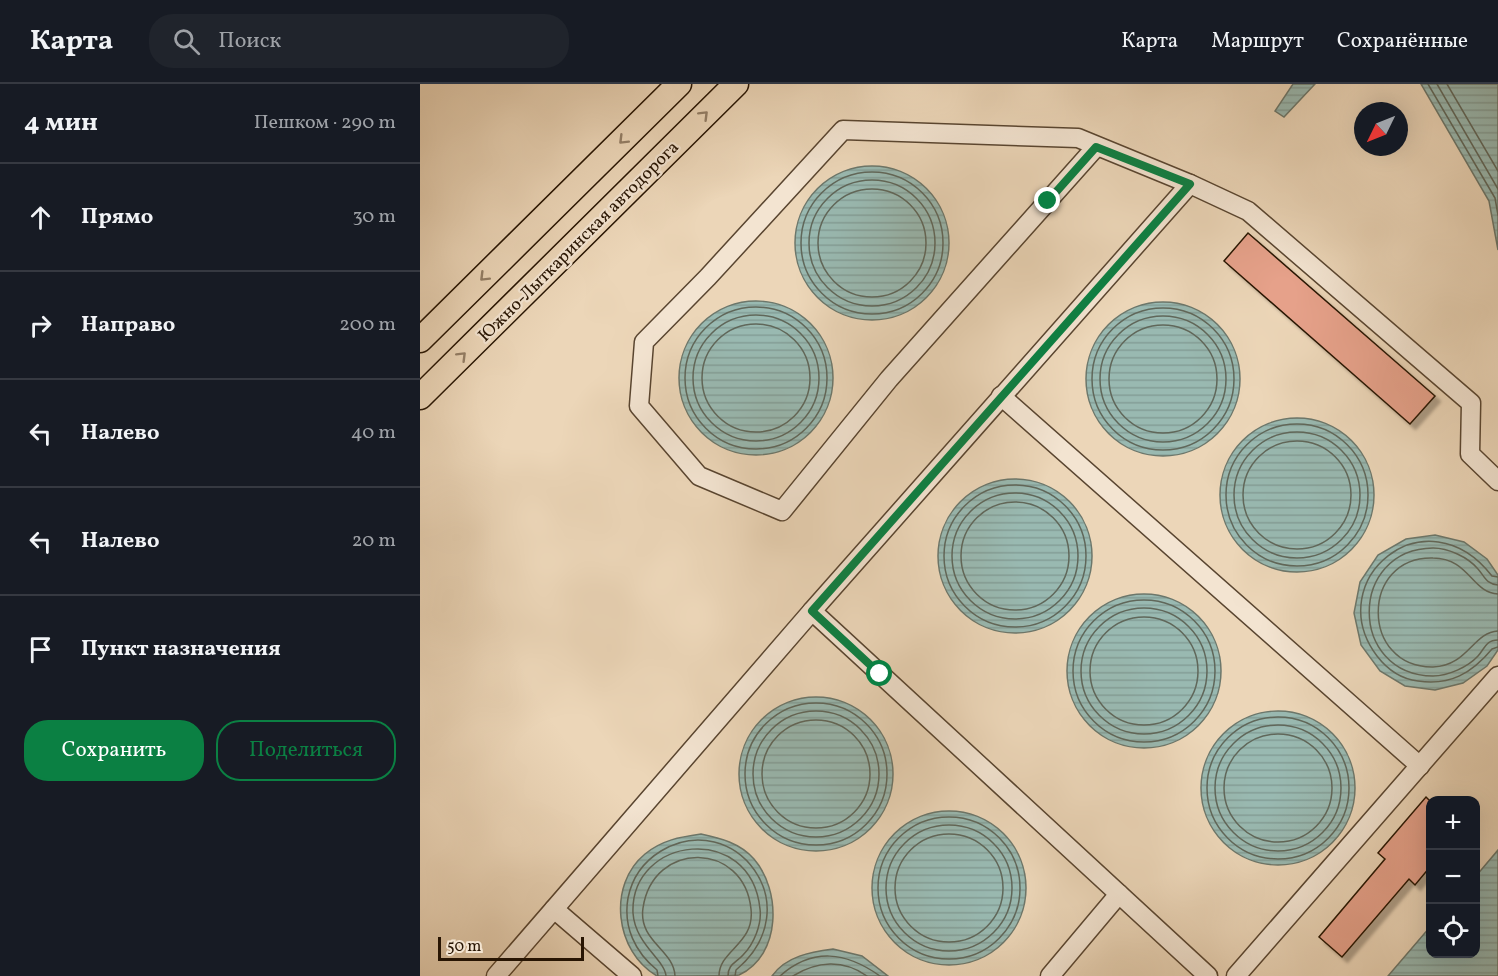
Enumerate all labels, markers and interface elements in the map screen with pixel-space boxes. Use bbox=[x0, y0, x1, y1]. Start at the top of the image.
search box bbox=[149, 14, 569, 68]
text: Карта bbox=[30, 22, 113, 61]
icon: search bbox=[170, 25, 203, 58]
text: Поиск bbox=[218, 26, 281, 57]
text: Карта bbox=[1121, 27, 1178, 56]
text: Маршрут bbox=[1211, 27, 1304, 56]
text: Сохранённые bbox=[1337, 27, 1468, 56]
north arrow bbox=[1354, 102, 1408, 156]
text: 4 мин bbox=[24, 105, 98, 141]
text: Пешком · 290 m bbox=[254, 109, 396, 137]
one-way arrow bbox=[697, 112, 708, 123]
one-way arrow bbox=[619, 132, 630, 143]
street label: Южно-Лыткаринская автодорога bbox=[473, 136, 685, 348]
route end bbox=[1034, 187, 1060, 213]
icon: ahead bbox=[24, 201, 57, 234]
text: Прямо bbox=[81, 202, 153, 233]
text: 30 m bbox=[352, 203, 396, 231]
one-way arrow bbox=[480, 270, 491, 280]
icon: right bbox=[24, 309, 57, 342]
text: Направо bbox=[81, 310, 175, 341]
text: 200 m bbox=[339, 311, 396, 339]
one-way arrow bbox=[455, 352, 465, 363]
icon: left bbox=[24, 417, 57, 450]
text: Налево bbox=[81, 418, 160, 449]
text: 40 m bbox=[351, 419, 396, 447]
icon: left bbox=[24, 525, 57, 558]
text: Налево bbox=[81, 526, 160, 557]
text: 20 m bbox=[352, 527, 396, 555]
icon: arrive bbox=[24, 633, 57, 666]
text: Пункт назначения bbox=[81, 634, 281, 665]
route start bbox=[866, 660, 892, 686]
button: Сохранить bbox=[24, 720, 204, 781]
button: Поделиться bbox=[216, 720, 396, 781]
map controls bbox=[1426, 796, 1480, 958]
button: + bbox=[1426, 796, 1480, 850]
button: − bbox=[1426, 850, 1480, 904]
button: locate bbox=[1426, 904, 1480, 958]
scale bar bbox=[438, 934, 584, 962]
text: 50 m bbox=[447, 936, 481, 958]

